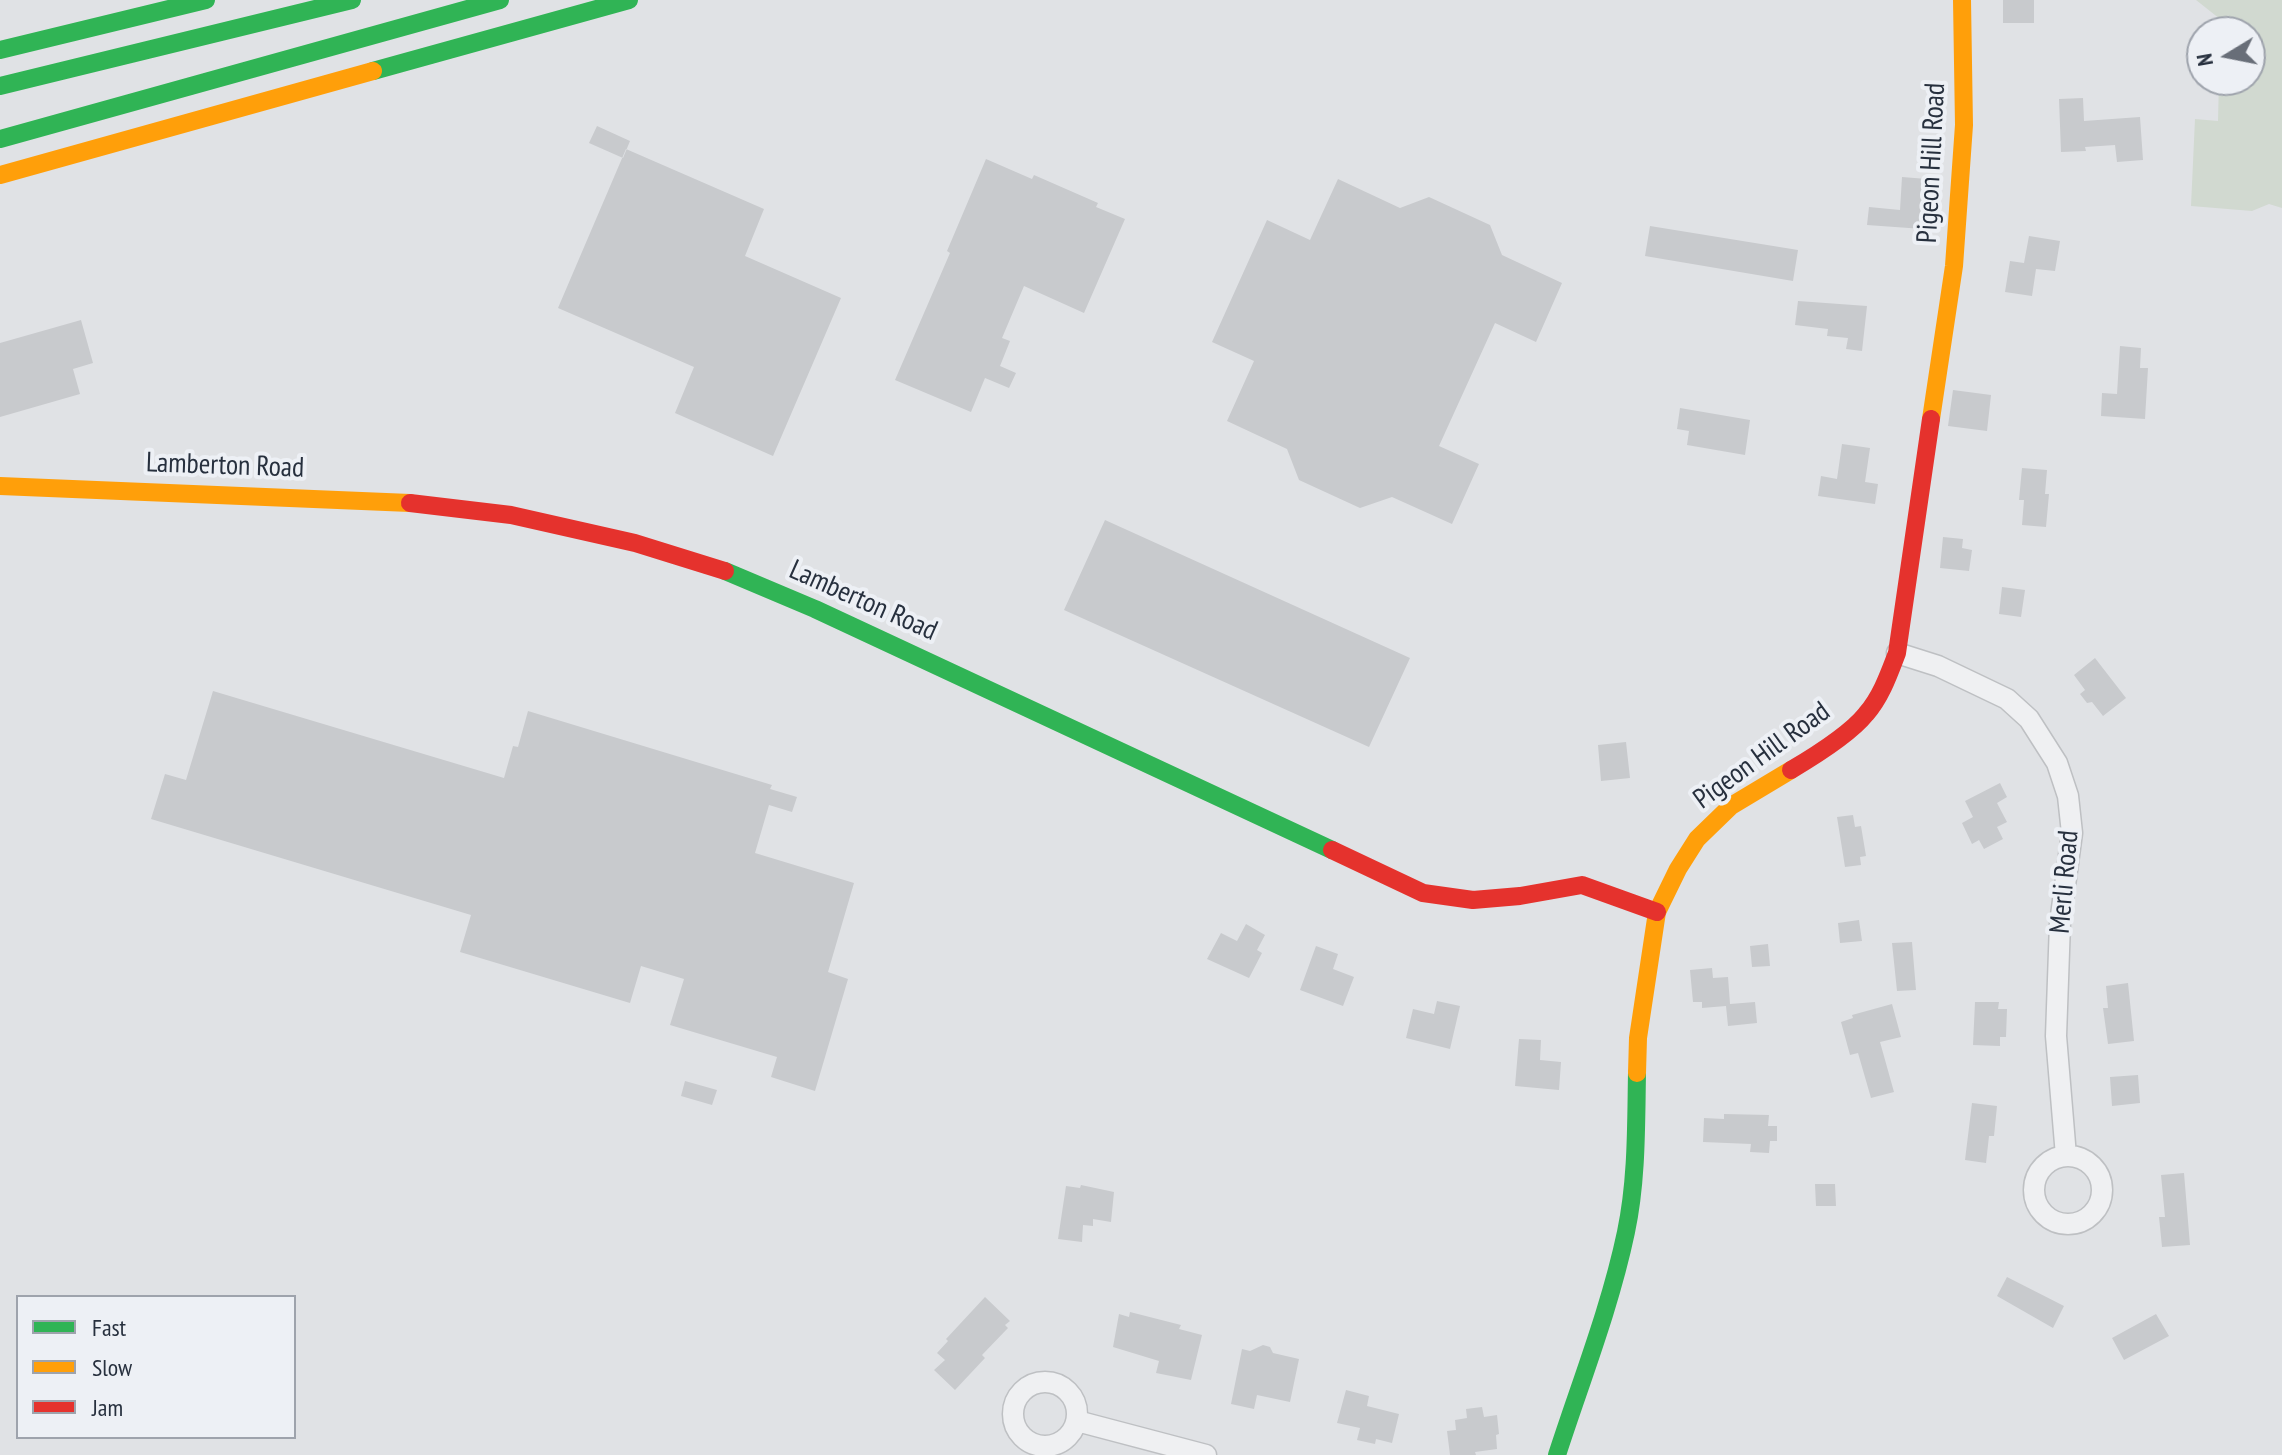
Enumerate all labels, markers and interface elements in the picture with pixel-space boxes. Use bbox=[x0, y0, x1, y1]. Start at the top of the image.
north arrow bbox=[2186, 16, 2266, 96]
text: N bbox=[2190, 52, 2219, 68]
street label: Pigeon Hill Road bbox=[1911, 82, 1953, 244]
street label: Lamberton Road bbox=[145, 446, 305, 486]
street label: Lamberton Road bbox=[784, 553, 942, 649]
street label: Pigeon Hill Road bbox=[1687, 695, 1837, 817]
street label: Merli Road bbox=[2044, 829, 2086, 935]
legend bbox=[16, 1295, 296, 1439]
text: Fast bbox=[92, 1312, 126, 1343]
text: Slow bbox=[92, 1352, 132, 1383]
text: Jam bbox=[92, 1392, 123, 1423]

